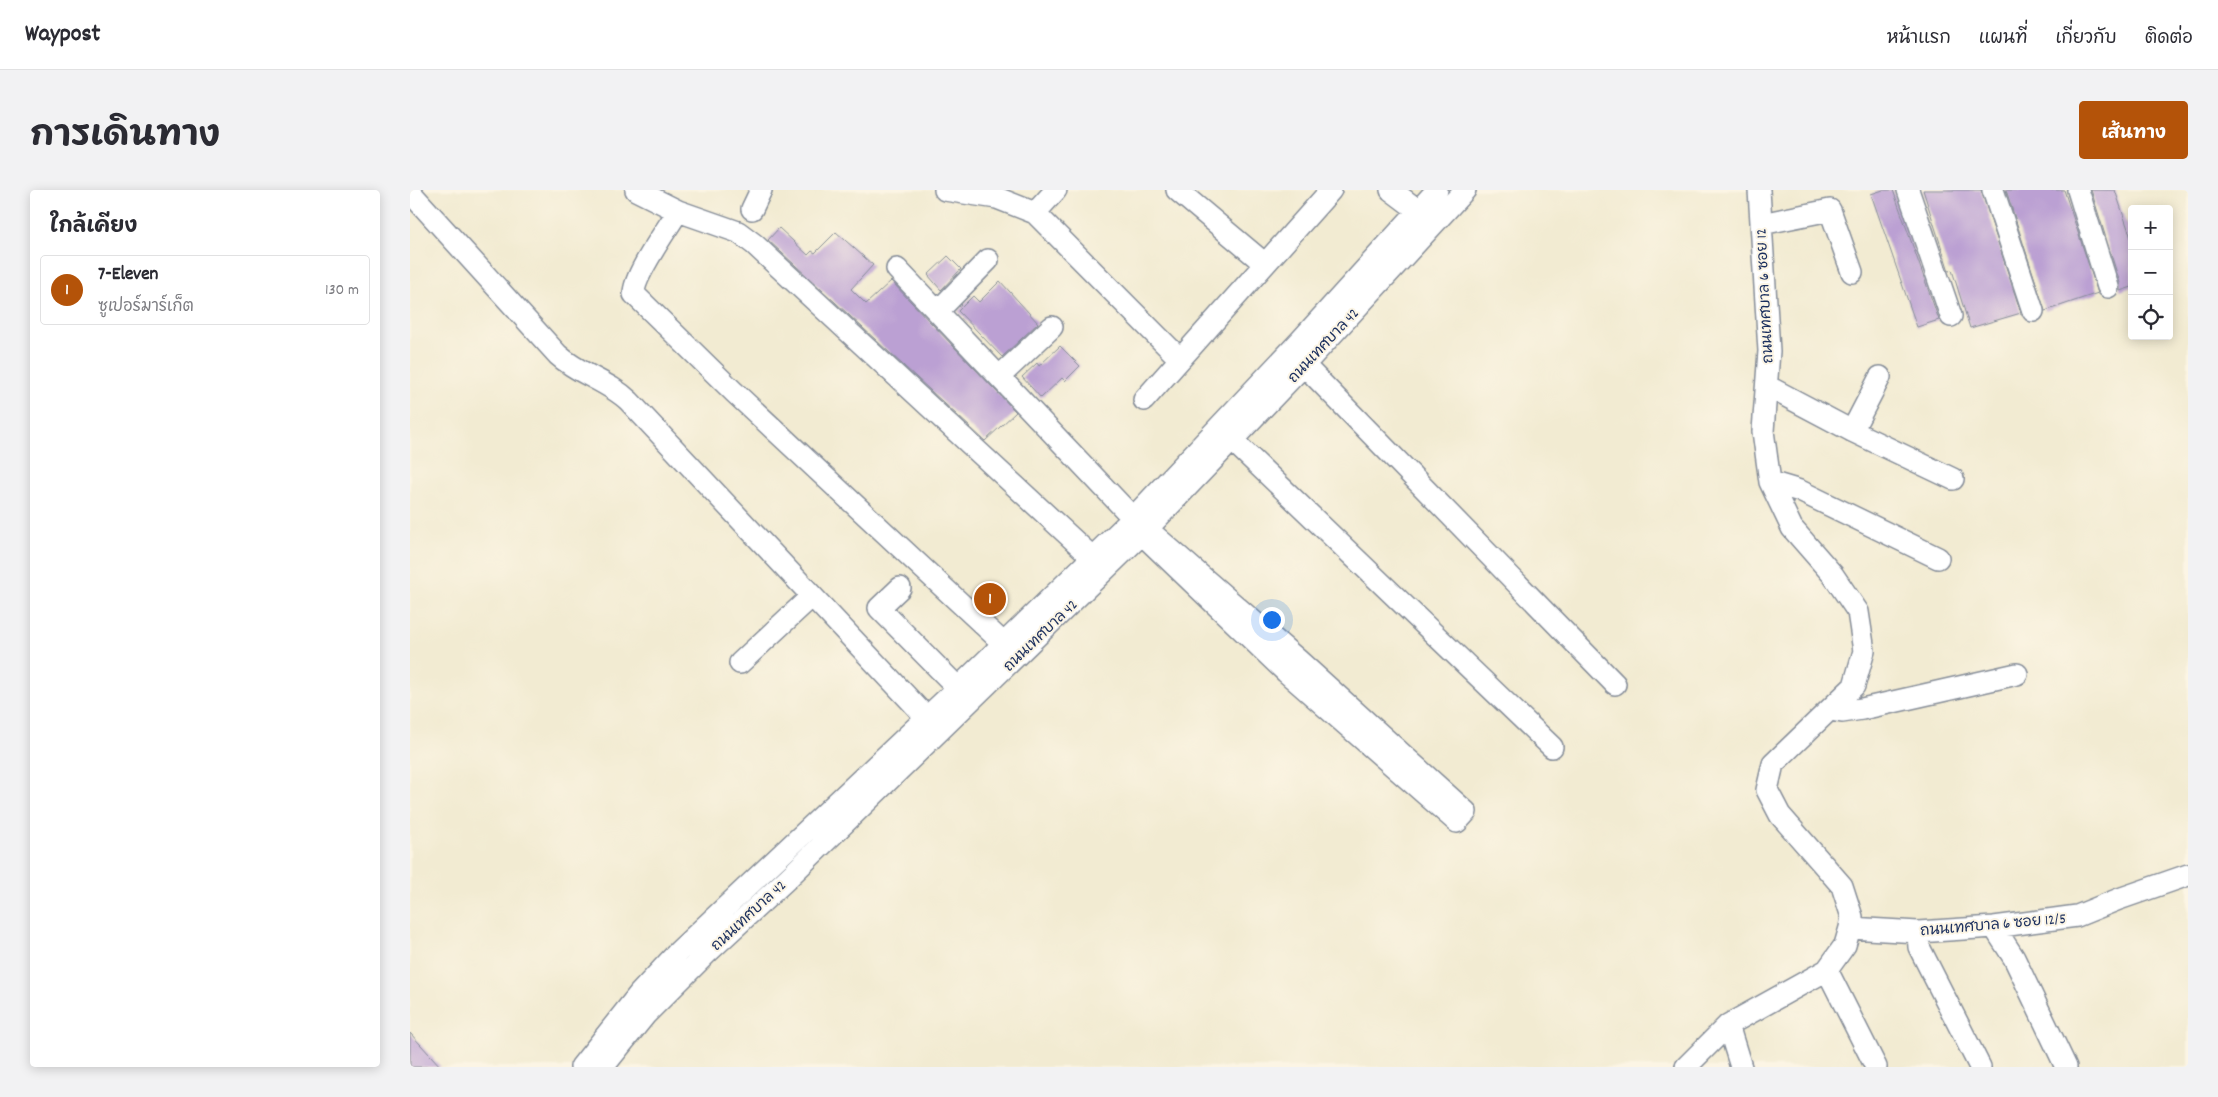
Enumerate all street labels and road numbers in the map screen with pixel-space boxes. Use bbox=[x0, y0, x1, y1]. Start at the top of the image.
street label: ถนนเทศบาล 6 ซอย 12 bbox=[1751, 228, 1781, 364]
street label: ถนนเทศบาล 42 bbox=[1284, 304, 1365, 389]
street label: ถนนเทศบาล 42 bbox=[999, 595, 1083, 678]
street label: ถนนเทศบาล 42 bbox=[707, 876, 792, 957]
street label: ถนนเทศบาล 6 ซอย 12/5 bbox=[1919, 909, 2067, 943]

